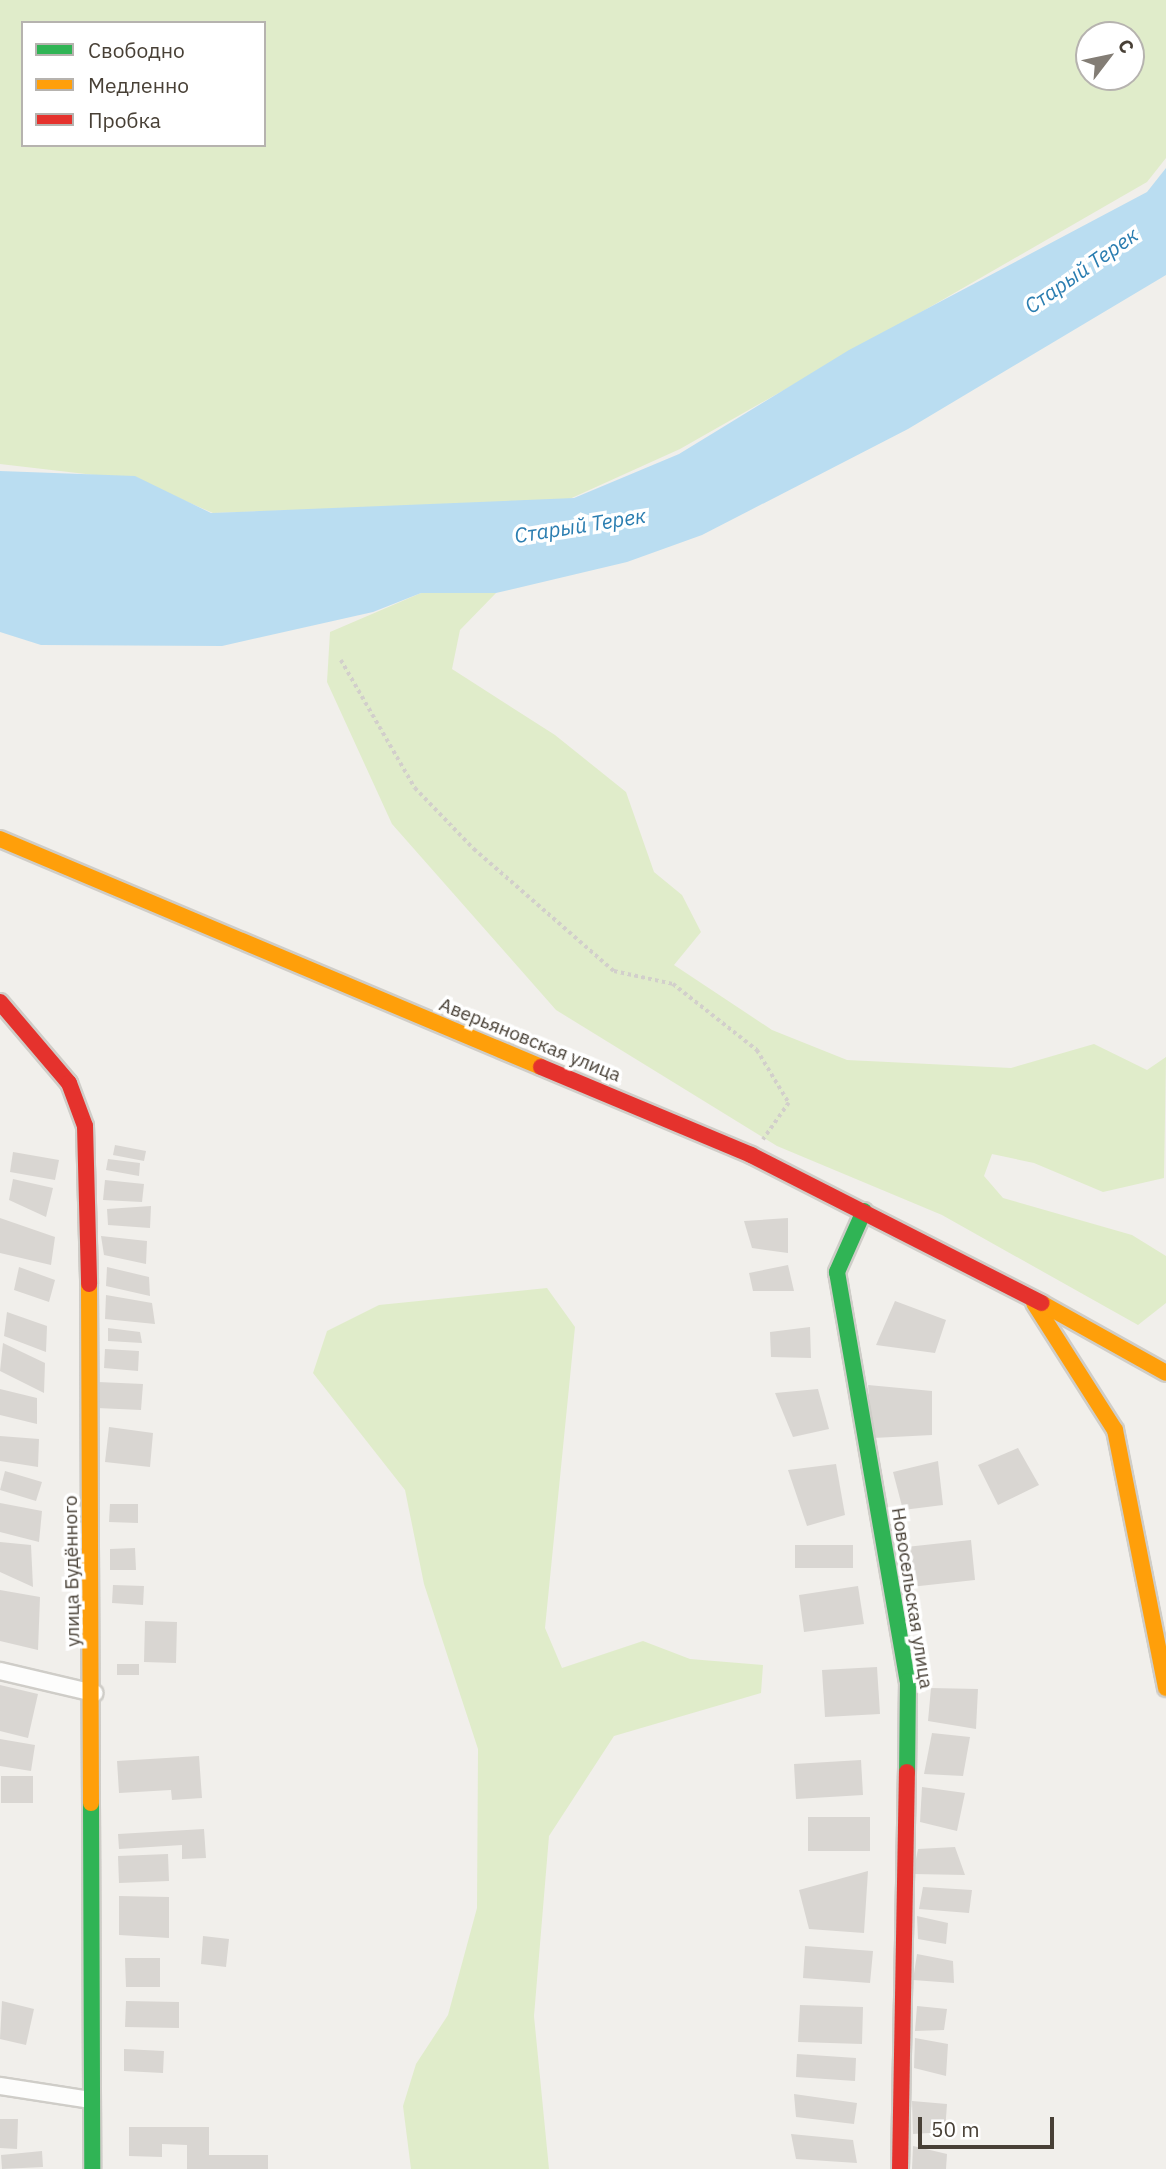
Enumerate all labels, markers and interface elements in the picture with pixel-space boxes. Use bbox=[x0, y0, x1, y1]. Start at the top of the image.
legend bbox=[21, 21, 266, 147]
north arrow bbox=[1075, 21, 1145, 91]
text: С bbox=[1113, 34, 1140, 58]
text: Свободно bbox=[88, 36, 185, 64]
text: Медленно bbox=[88, 71, 189, 99]
text: Пробка bbox=[88, 106, 161, 134]
water label: Старый Терек bbox=[1019, 222, 1143, 318]
water label: Старый Терек bbox=[512, 502, 648, 548]
street label: Аверьяновская улица bbox=[436, 993, 624, 1087]
street label: улица Будённого bbox=[59, 1495, 85, 1647]
street label: Новосельская улица bbox=[886, 1506, 938, 1690]
scale bar bbox=[921, 2102, 1058, 2146]
text: 50 m bbox=[931, 2115, 980, 2143]

